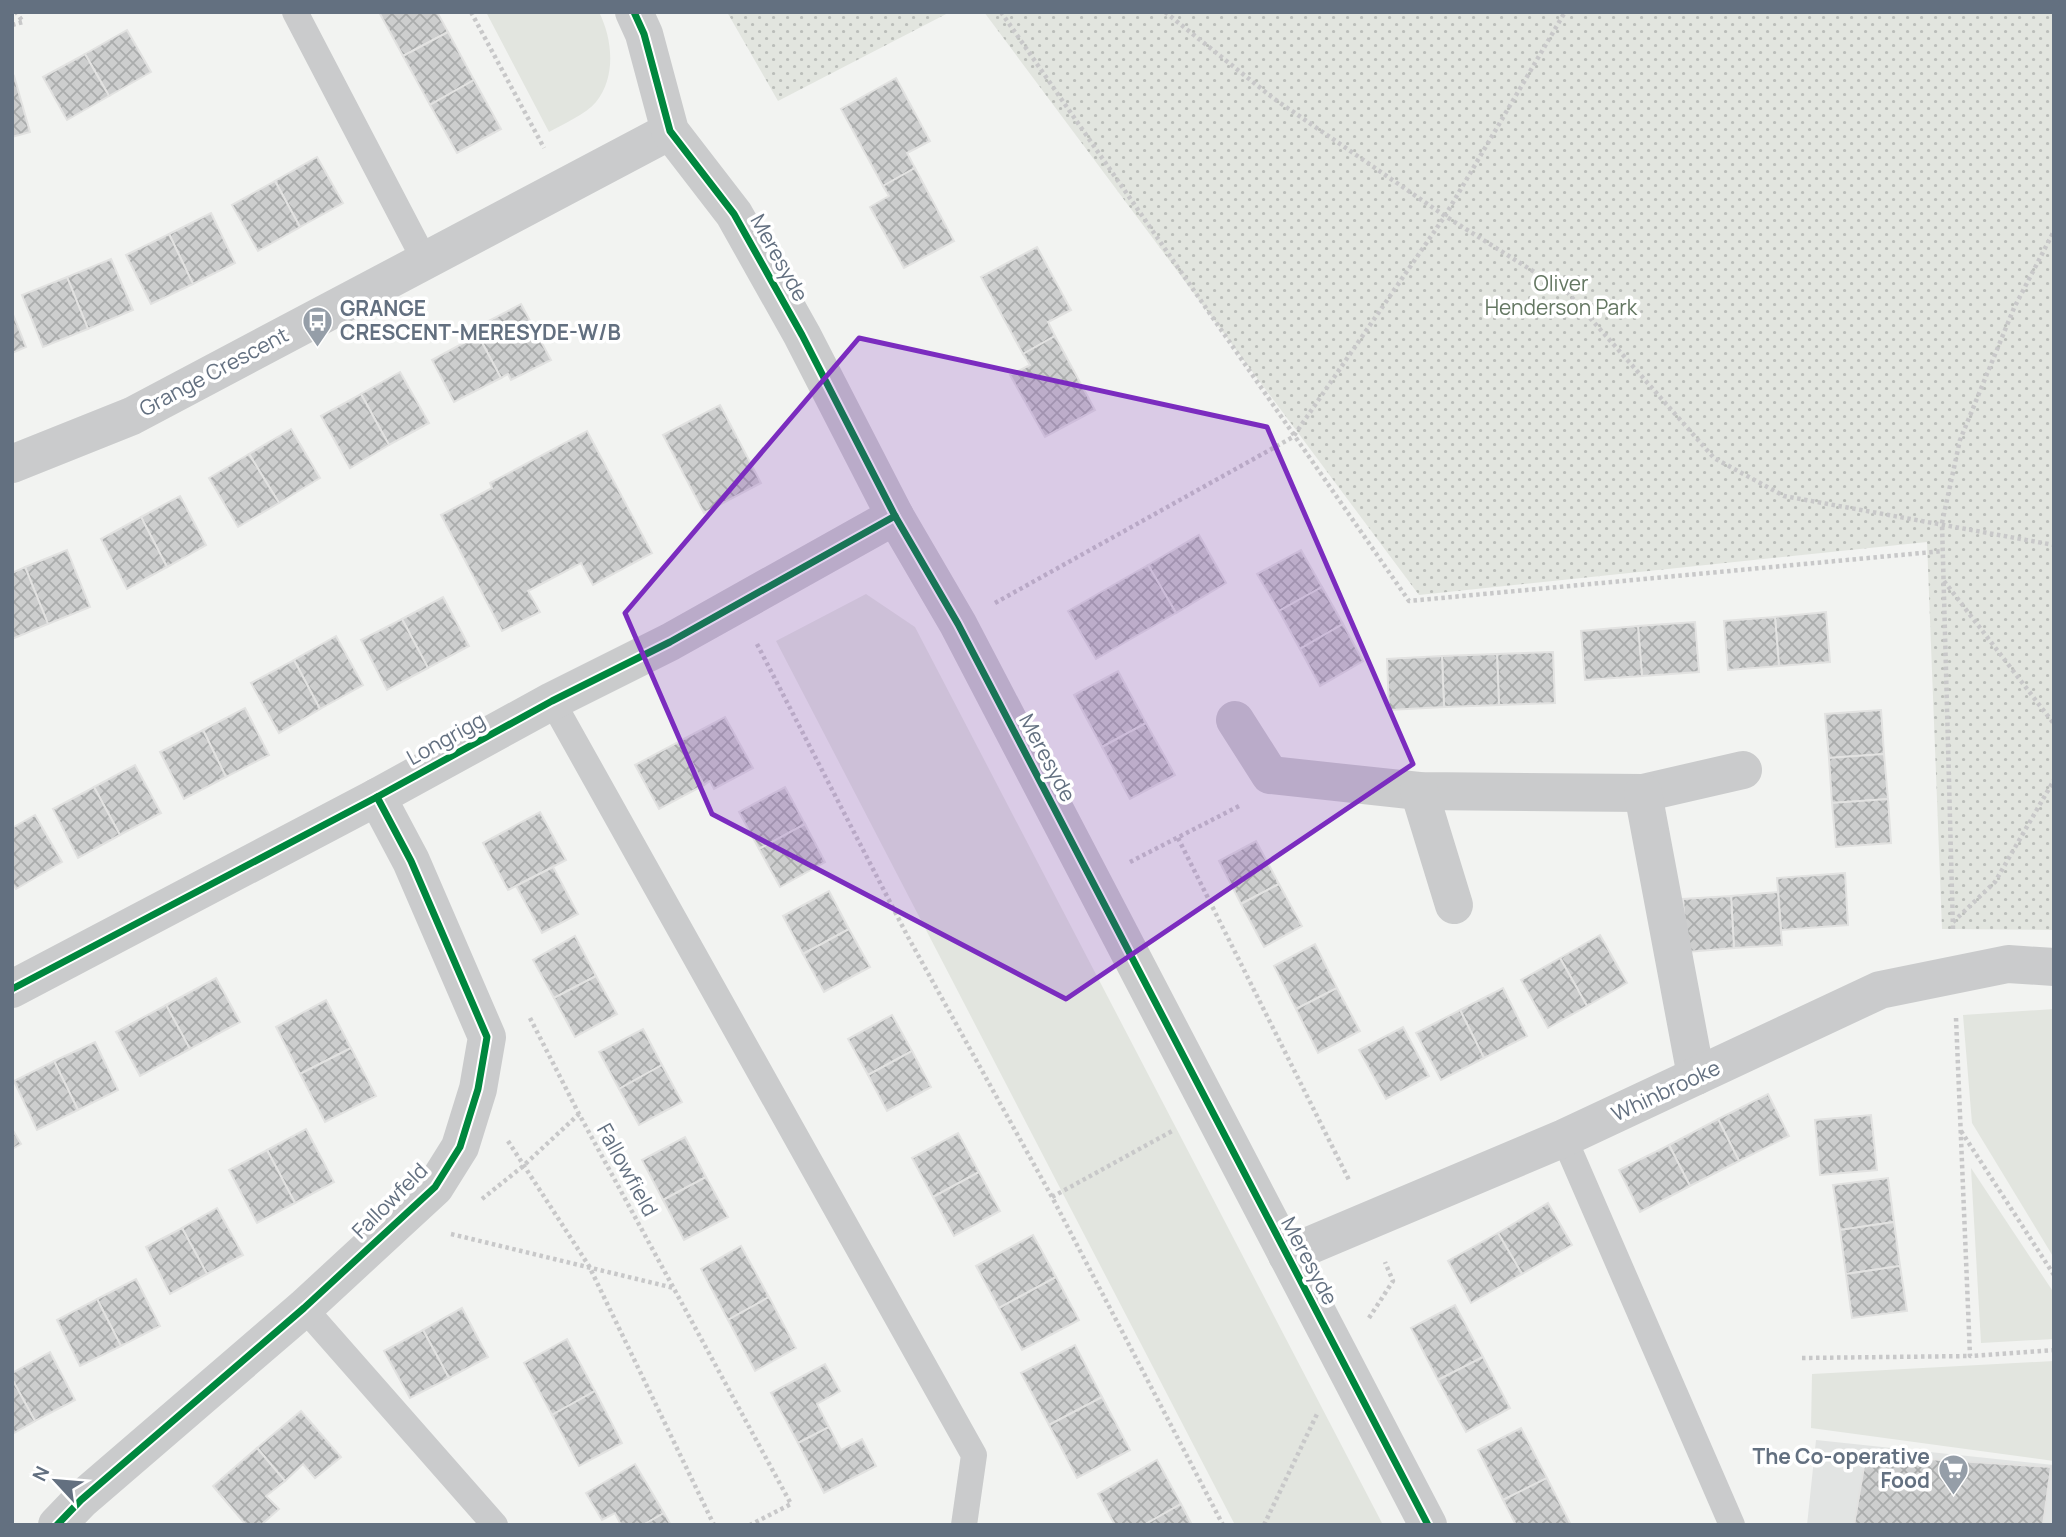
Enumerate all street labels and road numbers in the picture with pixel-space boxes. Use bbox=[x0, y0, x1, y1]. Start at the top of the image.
street label: Meresyde bbox=[744, 209, 815, 306]
street label: Grange Crescent bbox=[134, 320, 293, 422]
street label: Longrigg bbox=[401, 705, 490, 771]
street label: Meresyde bbox=[1013, 709, 1083, 806]
street label: Whinbrooke bbox=[1607, 1053, 1724, 1127]
street label: Fallowfield bbox=[591, 1118, 665, 1221]
street label: Fallowfeld bbox=[345, 1156, 433, 1244]
street label: Meresyde bbox=[1275, 1212, 1345, 1309]

